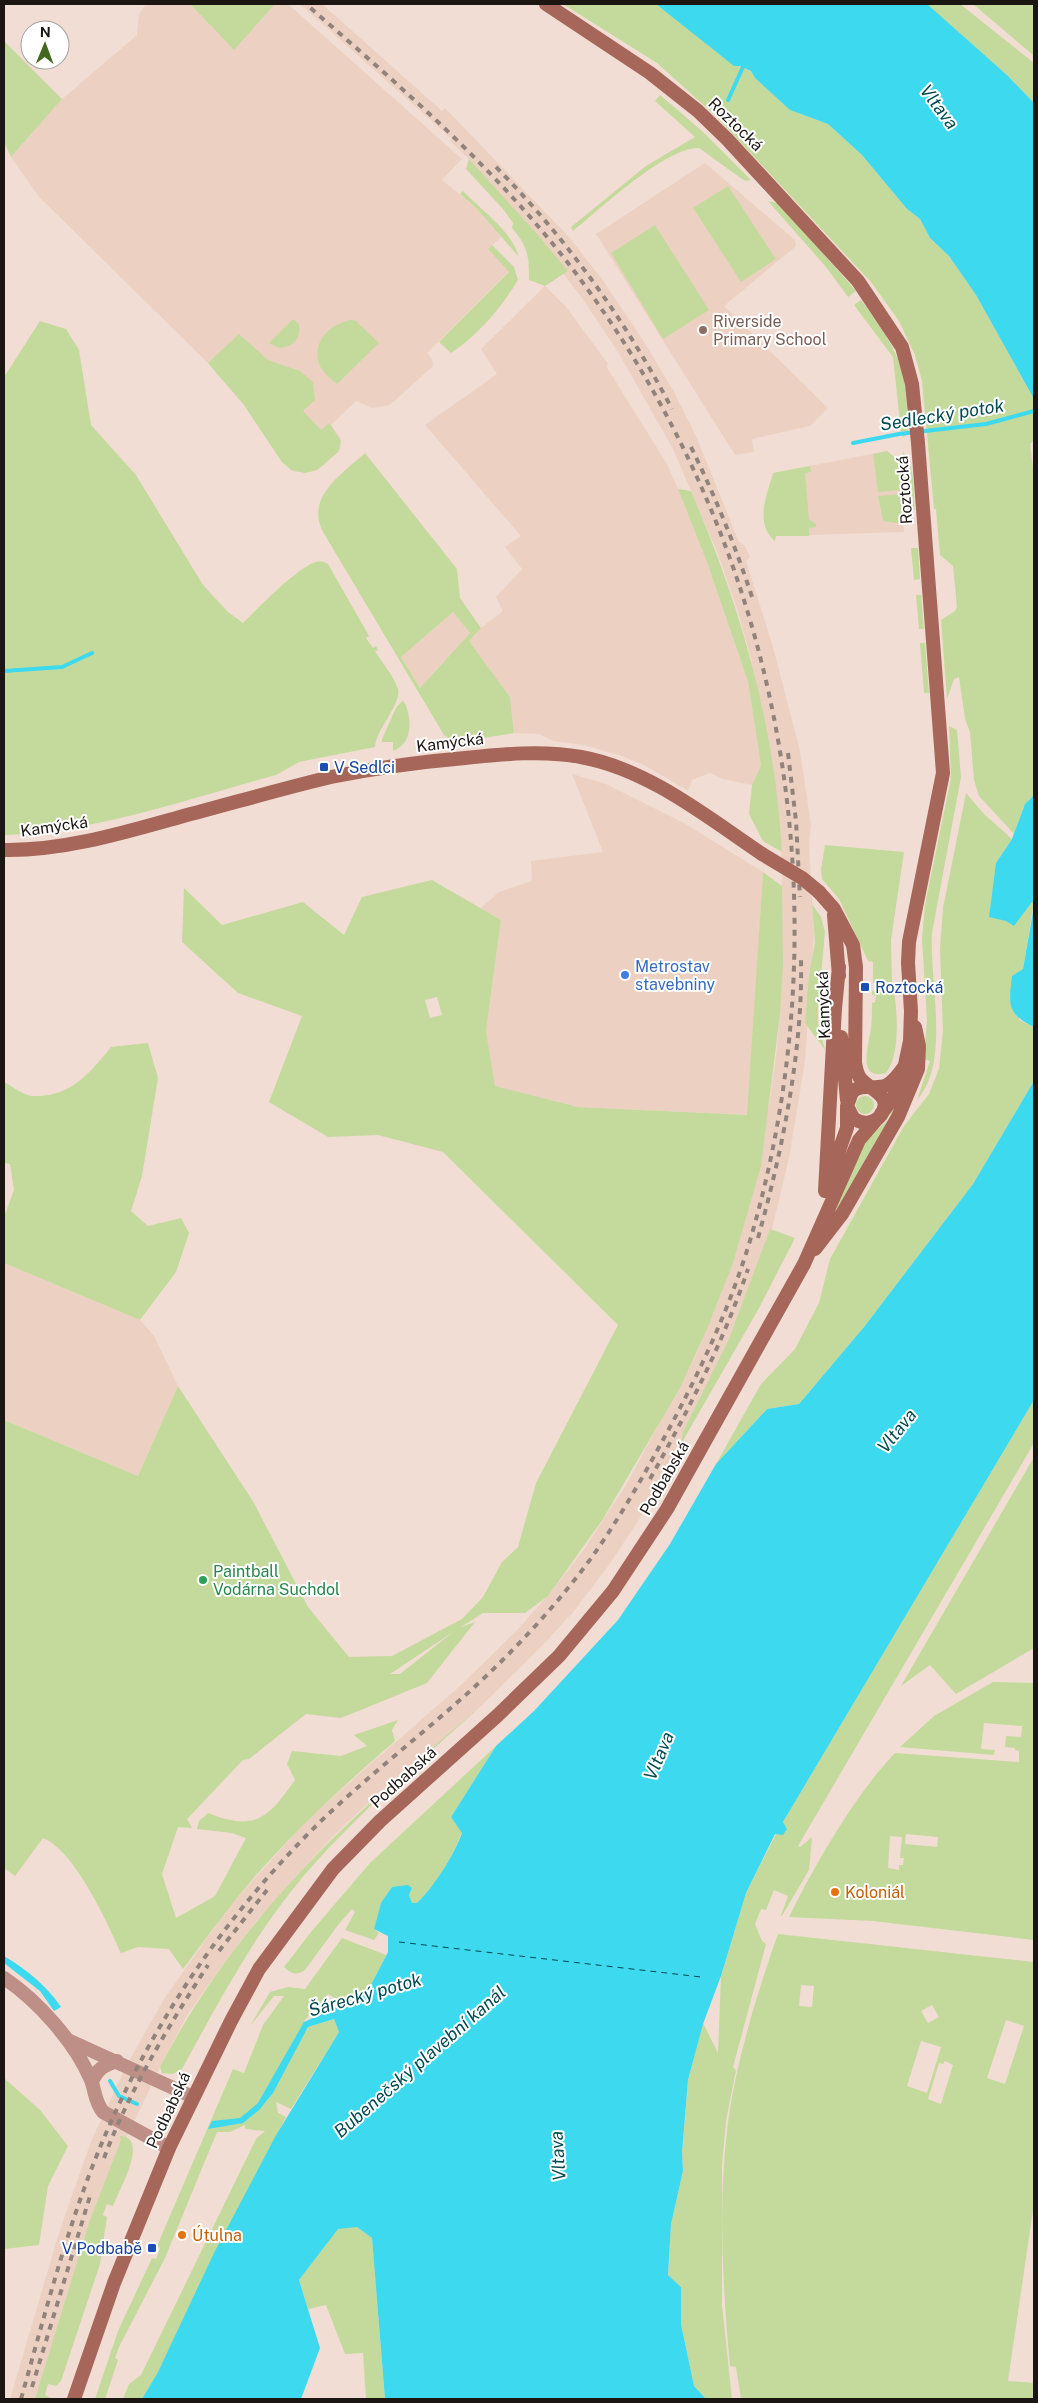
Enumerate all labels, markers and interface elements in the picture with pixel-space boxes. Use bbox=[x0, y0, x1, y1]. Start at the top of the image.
north arrow bbox=[20, 20, 70, 70]
text: N bbox=[40, 24, 51, 40]
water label: Vltava bbox=[916, 80, 963, 133]
street label: Roztocká bbox=[704, 94, 767, 155]
place label: Riverside Primary School bbox=[713, 312, 827, 349]
marker: Riverside Primary School bbox=[697, 324, 709, 336]
water label: Sedlecký potok bbox=[878, 394, 1006, 435]
street label: Roztocká bbox=[893, 455, 916, 525]
street label: Kamýcká bbox=[415, 729, 485, 756]
place label: V Sedlci bbox=[334, 758, 395, 777]
marker: V Sedlci bbox=[318, 761, 330, 773]
street label: Kamýcká bbox=[19, 812, 89, 841]
place label: Metrostav stavebniny bbox=[635, 957, 715, 994]
marker: Metrostav stavebniny bbox=[619, 969, 631, 981]
street label: Kamýcká bbox=[813, 971, 834, 1039]
place label: Roztocká bbox=[875, 978, 943, 997]
marker: Roztocká bbox=[859, 981, 871, 993]
water label: Vltava bbox=[873, 1405, 921, 1457]
street label: Podbabská bbox=[636, 1438, 693, 1519]
place label: Paintball Vodárna Suchdol bbox=[213, 1562, 340, 1599]
marker: Paintball Vodárna Suchdol bbox=[197, 1574, 209, 1586]
water label: Vltava bbox=[639, 1729, 678, 1783]
street label: Podbabská bbox=[366, 1743, 440, 1812]
place label: Koloniál bbox=[845, 1883, 905, 1902]
marker: Koloniál bbox=[829, 1886, 841, 1898]
water label: Šárecký potok bbox=[306, 1967, 424, 2021]
water label: Bubenečský plavební kanál bbox=[330, 1981, 510, 2142]
street label: Podbabská bbox=[142, 2069, 194, 2151]
water label: Vltava bbox=[545, 2130, 570, 2182]
place label: Útulna bbox=[192, 2225, 242, 2245]
marker: Útulna bbox=[176, 2229, 188, 2241]
place label: V Podbabě bbox=[62, 2239, 142, 2258]
marker: V Podbabě bbox=[146, 2242, 158, 2254]

